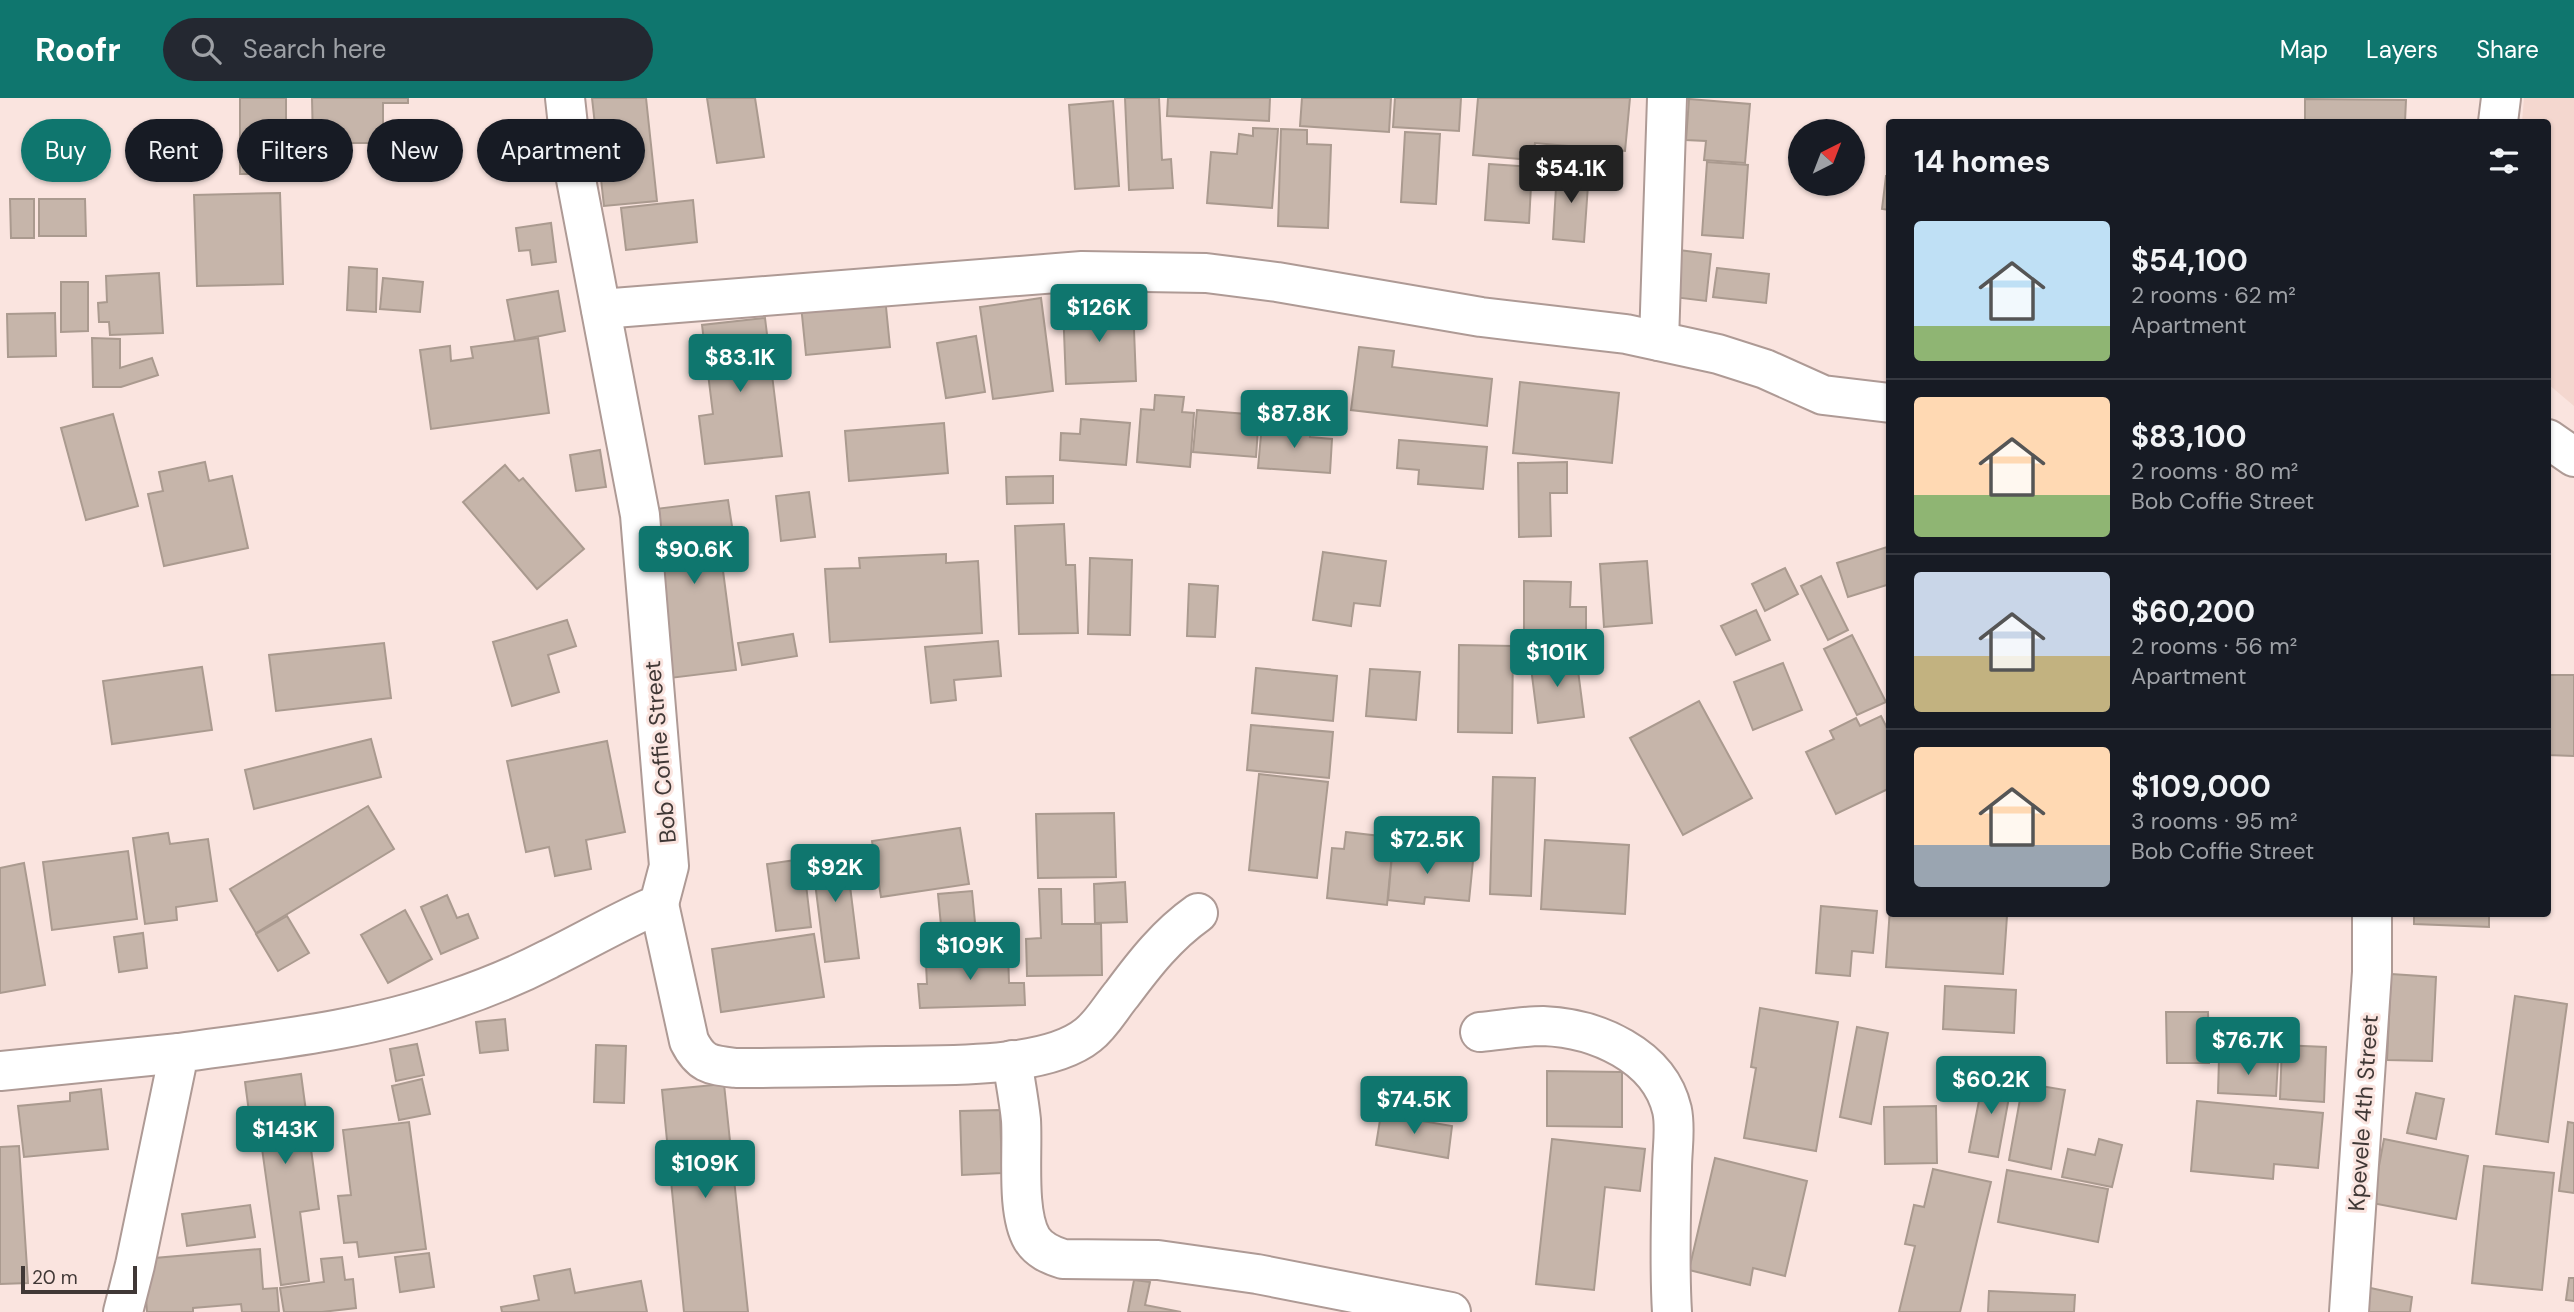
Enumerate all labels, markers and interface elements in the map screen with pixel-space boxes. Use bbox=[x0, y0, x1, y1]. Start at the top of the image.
search box bbox=[163, 18, 653, 81]
text: Roofr bbox=[35, 28, 121, 71]
icon: search bbox=[187, 30, 225, 68]
text: Search here bbox=[243, 32, 386, 66]
text: Map bbox=[2280, 34, 2328, 65]
text: Layers bbox=[2366, 34, 2438, 65]
text: Share bbox=[2476, 34, 2539, 65]
chip: Buy bbox=[21, 119, 111, 182]
chip: Rent bbox=[125, 119, 223, 182]
chip: Filters bbox=[237, 119, 353, 182]
chip: New bbox=[367, 119, 463, 182]
chip: Apartment bbox=[477, 119, 645, 182]
north arrow bbox=[1788, 119, 1866, 196]
map controls bbox=[1788, 119, 1865, 196]
text: 14 homes bbox=[1914, 142, 2051, 181]
icon: filters bbox=[2485, 142, 2523, 180]
pin: $54.1K bbox=[1514, 146, 1628, 205]
text: $54.1K bbox=[1535, 153, 1607, 183]
text: $54,100 bbox=[2131, 241, 2248, 280]
icon: home bbox=[1970, 249, 2054, 333]
text: 2 rooms · 62 m² bbox=[2131, 280, 2296, 310]
pin: $126K bbox=[1050, 285, 1148, 344]
text: $126K bbox=[1066, 292, 1132, 322]
text: Apartment bbox=[2131, 310, 2246, 340]
pin: $83.1K bbox=[683, 334, 797, 394]
text: $83.1K bbox=[705, 342, 775, 372]
pin: $87.8K bbox=[1237, 390, 1351, 450]
text: $87.8K bbox=[1257, 398, 1331, 428]
text: $83,100 bbox=[2131, 417, 2247, 456]
icon: home bbox=[1970, 425, 2054, 509]
text: 2 rooms · 80 m² bbox=[2131, 456, 2298, 486]
text: Bob Coffie Street bbox=[2131, 486, 2314, 516]
pin: $90.6K bbox=[637, 526, 751, 586]
text: $90.6K bbox=[655, 534, 733, 564]
text: $60,200 bbox=[2131, 592, 2255, 631]
icon: home bbox=[1970, 600, 2054, 684]
pin: $101K bbox=[1508, 630, 1606, 689]
text: 2 rooms · 56 m² bbox=[2131, 631, 2297, 661]
text: $101K bbox=[1526, 637, 1588, 667]
street label: Bob Coffie Street bbox=[637, 659, 683, 845]
text: Apartment bbox=[2131, 661, 2246, 691]
text: $109,000 bbox=[2131, 767, 2271, 806]
icon: home bbox=[1970, 775, 2054, 859]
text: 3 rooms · 95 m² bbox=[2131, 806, 2298, 836]
pin: $72.5K bbox=[1370, 816, 1484, 876]
text: $72.5K bbox=[1390, 824, 1464, 854]
text: Bob Coffie Street bbox=[2131, 836, 2314, 866]
pin: $92K bbox=[794, 844, 876, 904]
text: $92K bbox=[807, 852, 863, 882]
pin: $109K bbox=[921, 922, 1019, 982]
text: $109K bbox=[936, 930, 1004, 960]
street label: Kpevele 4th Street bbox=[2341, 1014, 2385, 1212]
pin: $76.7K bbox=[2191, 1018, 2305, 1077]
text: $76.7K bbox=[2212, 1025, 2284, 1055]
pin: $60.2K bbox=[1934, 1056, 2048, 1116]
text: $60.2K bbox=[1952, 1064, 2030, 1094]
pin: $74.5K bbox=[1357, 1076, 1471, 1136]
text: $74.5K bbox=[1376, 1084, 1452, 1114]
pin: $143K bbox=[236, 1107, 334, 1166]
text: $143K bbox=[252, 1114, 318, 1144]
pin: $109K bbox=[656, 1140, 754, 1200]
text: $109K bbox=[671, 1148, 739, 1178]
scale bar bbox=[21, 1263, 136, 1295]
text: 20 m bbox=[32, 1265, 78, 1290]

